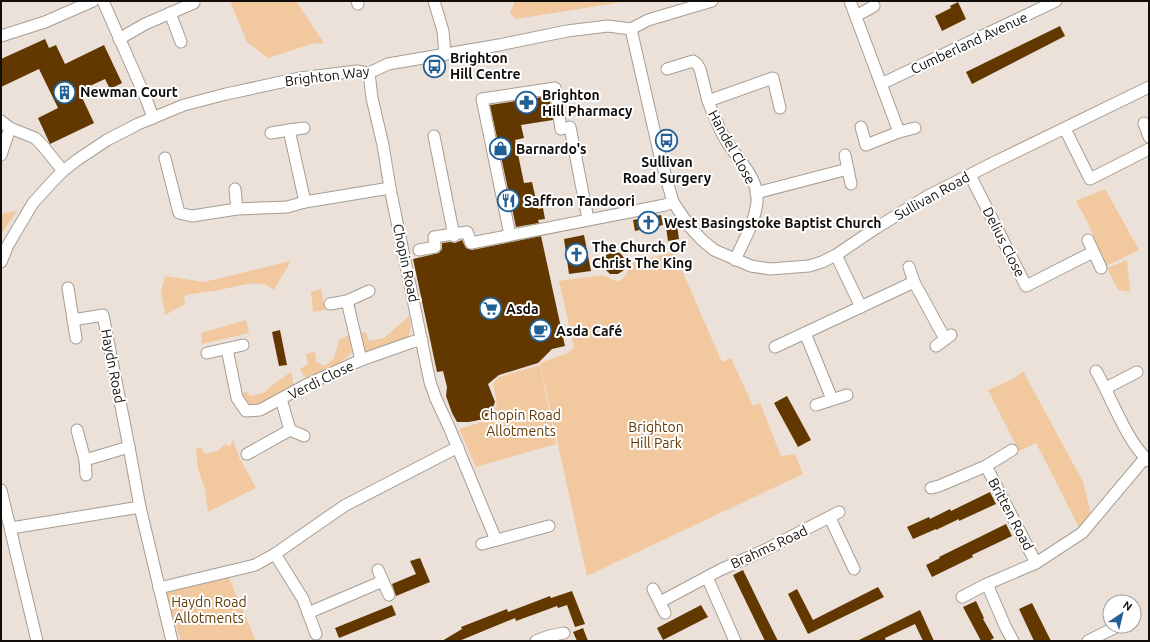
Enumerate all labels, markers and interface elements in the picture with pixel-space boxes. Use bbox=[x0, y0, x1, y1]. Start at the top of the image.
street label: Cumberland Avenue bbox=[908, 9, 1030, 77]
place label: Brighton Hill Centre bbox=[450, 50, 521, 82]
bus stop icon: Brighton Hill Centre bbox=[422, 53, 448, 79]
street label: Brighton Way bbox=[284, 63, 370, 89]
building icon: Newman Court bbox=[51, 79, 77, 105]
place label: Newman Court bbox=[80, 84, 178, 100]
place label: Brighton Hill Pharmacy bbox=[542, 87, 633, 119]
pharmacy icon: Brighton Hill Pharmacy bbox=[514, 90, 540, 116]
street label: Handel Close bbox=[705, 107, 759, 187]
bus stop icon: Sullivan Road Surgery bbox=[654, 127, 680, 153]
shop icon: Barnardo's bbox=[488, 136, 514, 162]
place label: Barnardo's bbox=[516, 141, 587, 157]
place label: Sullivan Road Surgery bbox=[623, 154, 712, 186]
street label: Sullivan Road bbox=[892, 169, 972, 223]
restaurant icon: Saffron Tandoori bbox=[496, 188, 522, 214]
place label: Saffron Tandoori bbox=[524, 193, 635, 209]
street label: Delius Close bbox=[980, 204, 1028, 280]
church icon: West Basingstoke Baptist Church bbox=[635, 210, 661, 236]
place label: West Basingstoke Baptist Church bbox=[664, 215, 881, 231]
street label: Chopin Road bbox=[390, 222, 422, 304]
place label: The Church Of Christ The King bbox=[592, 239, 693, 271]
church icon: The Church Of Christ The King bbox=[564, 242, 590, 268]
supermarket icon: Asda bbox=[477, 296, 503, 322]
place label: Asda bbox=[506, 301, 539, 317]
cafe icon: Asda Café bbox=[527, 318, 553, 344]
place label: Asda Café bbox=[556, 323, 622, 339]
street label: Haydn Road bbox=[98, 328, 128, 404]
street label: Verdi Close bbox=[286, 357, 356, 403]
park label: Chopin Road Allotments bbox=[481, 407, 561, 439]
park label: Brighton Hill Park bbox=[628, 419, 684, 451]
street label: Britten Road bbox=[985, 475, 1037, 553]
street label: Brahms Road bbox=[728, 522, 810, 572]
park label: Haydn Road Allotments bbox=[171, 594, 247, 626]
north arrow bbox=[1102, 594, 1142, 634]
text: N bbox=[1121, 599, 1135, 613]

